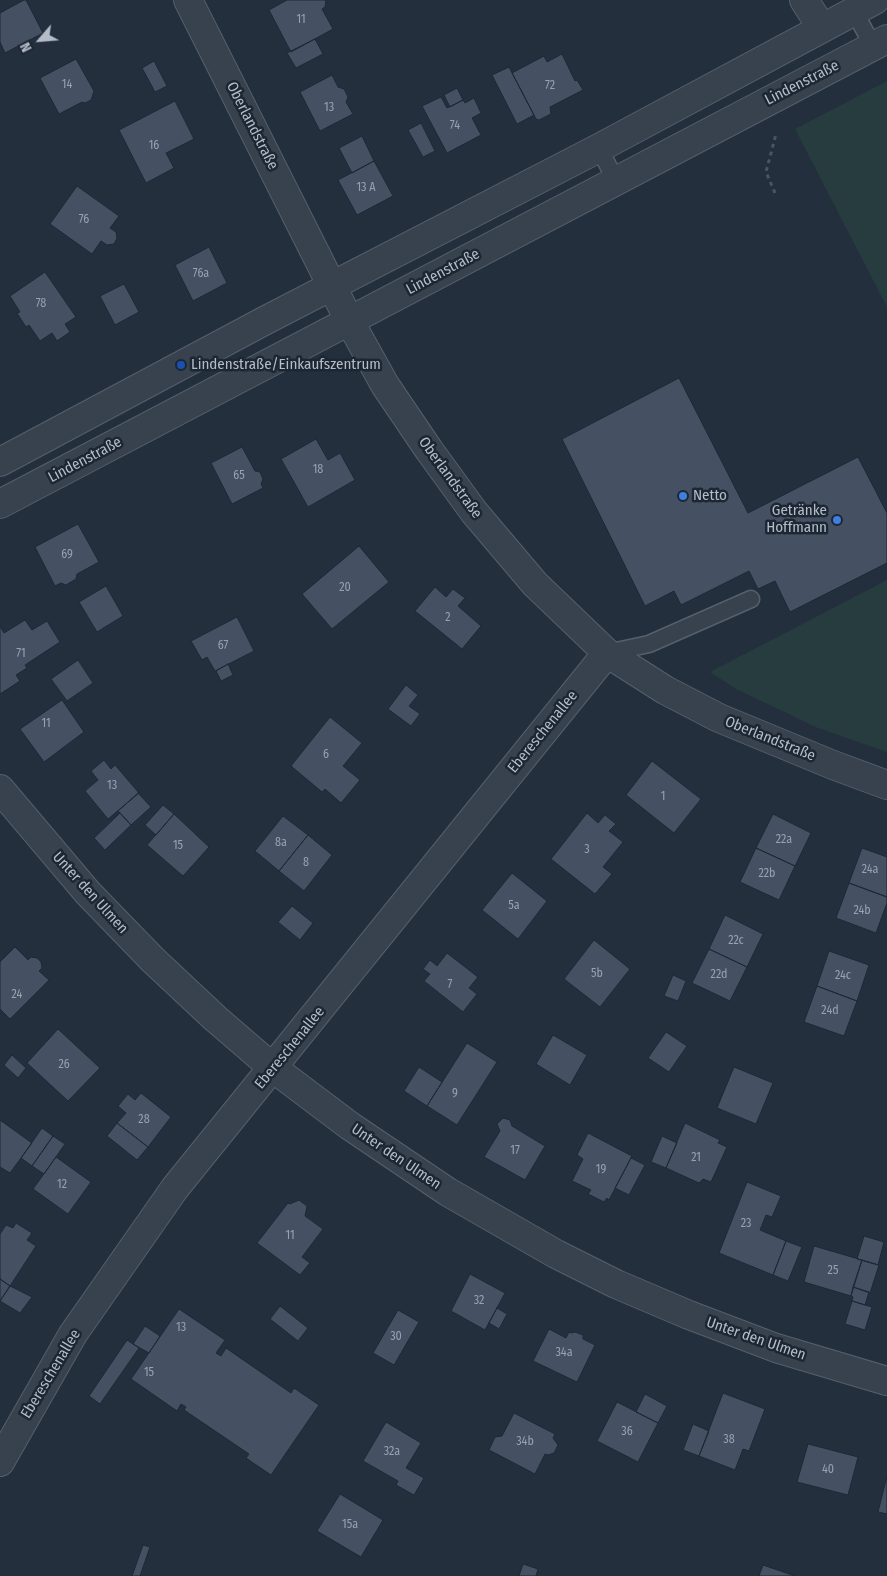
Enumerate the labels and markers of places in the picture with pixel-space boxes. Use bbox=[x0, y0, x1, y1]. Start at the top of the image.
place label: Lindenstraße/Einkaufszentrum bbox=[191, 356, 381, 374]
marker: Lindenstraße/Einkaufszentrum bbox=[175, 359, 187, 371]
place label: Netto bbox=[693, 487, 727, 505]
marker: Netto bbox=[677, 490, 689, 502]
place label: Getränke Hoffmann bbox=[766, 502, 827, 537]
marker: Getränke Hoffmann bbox=[831, 514, 843, 526]

